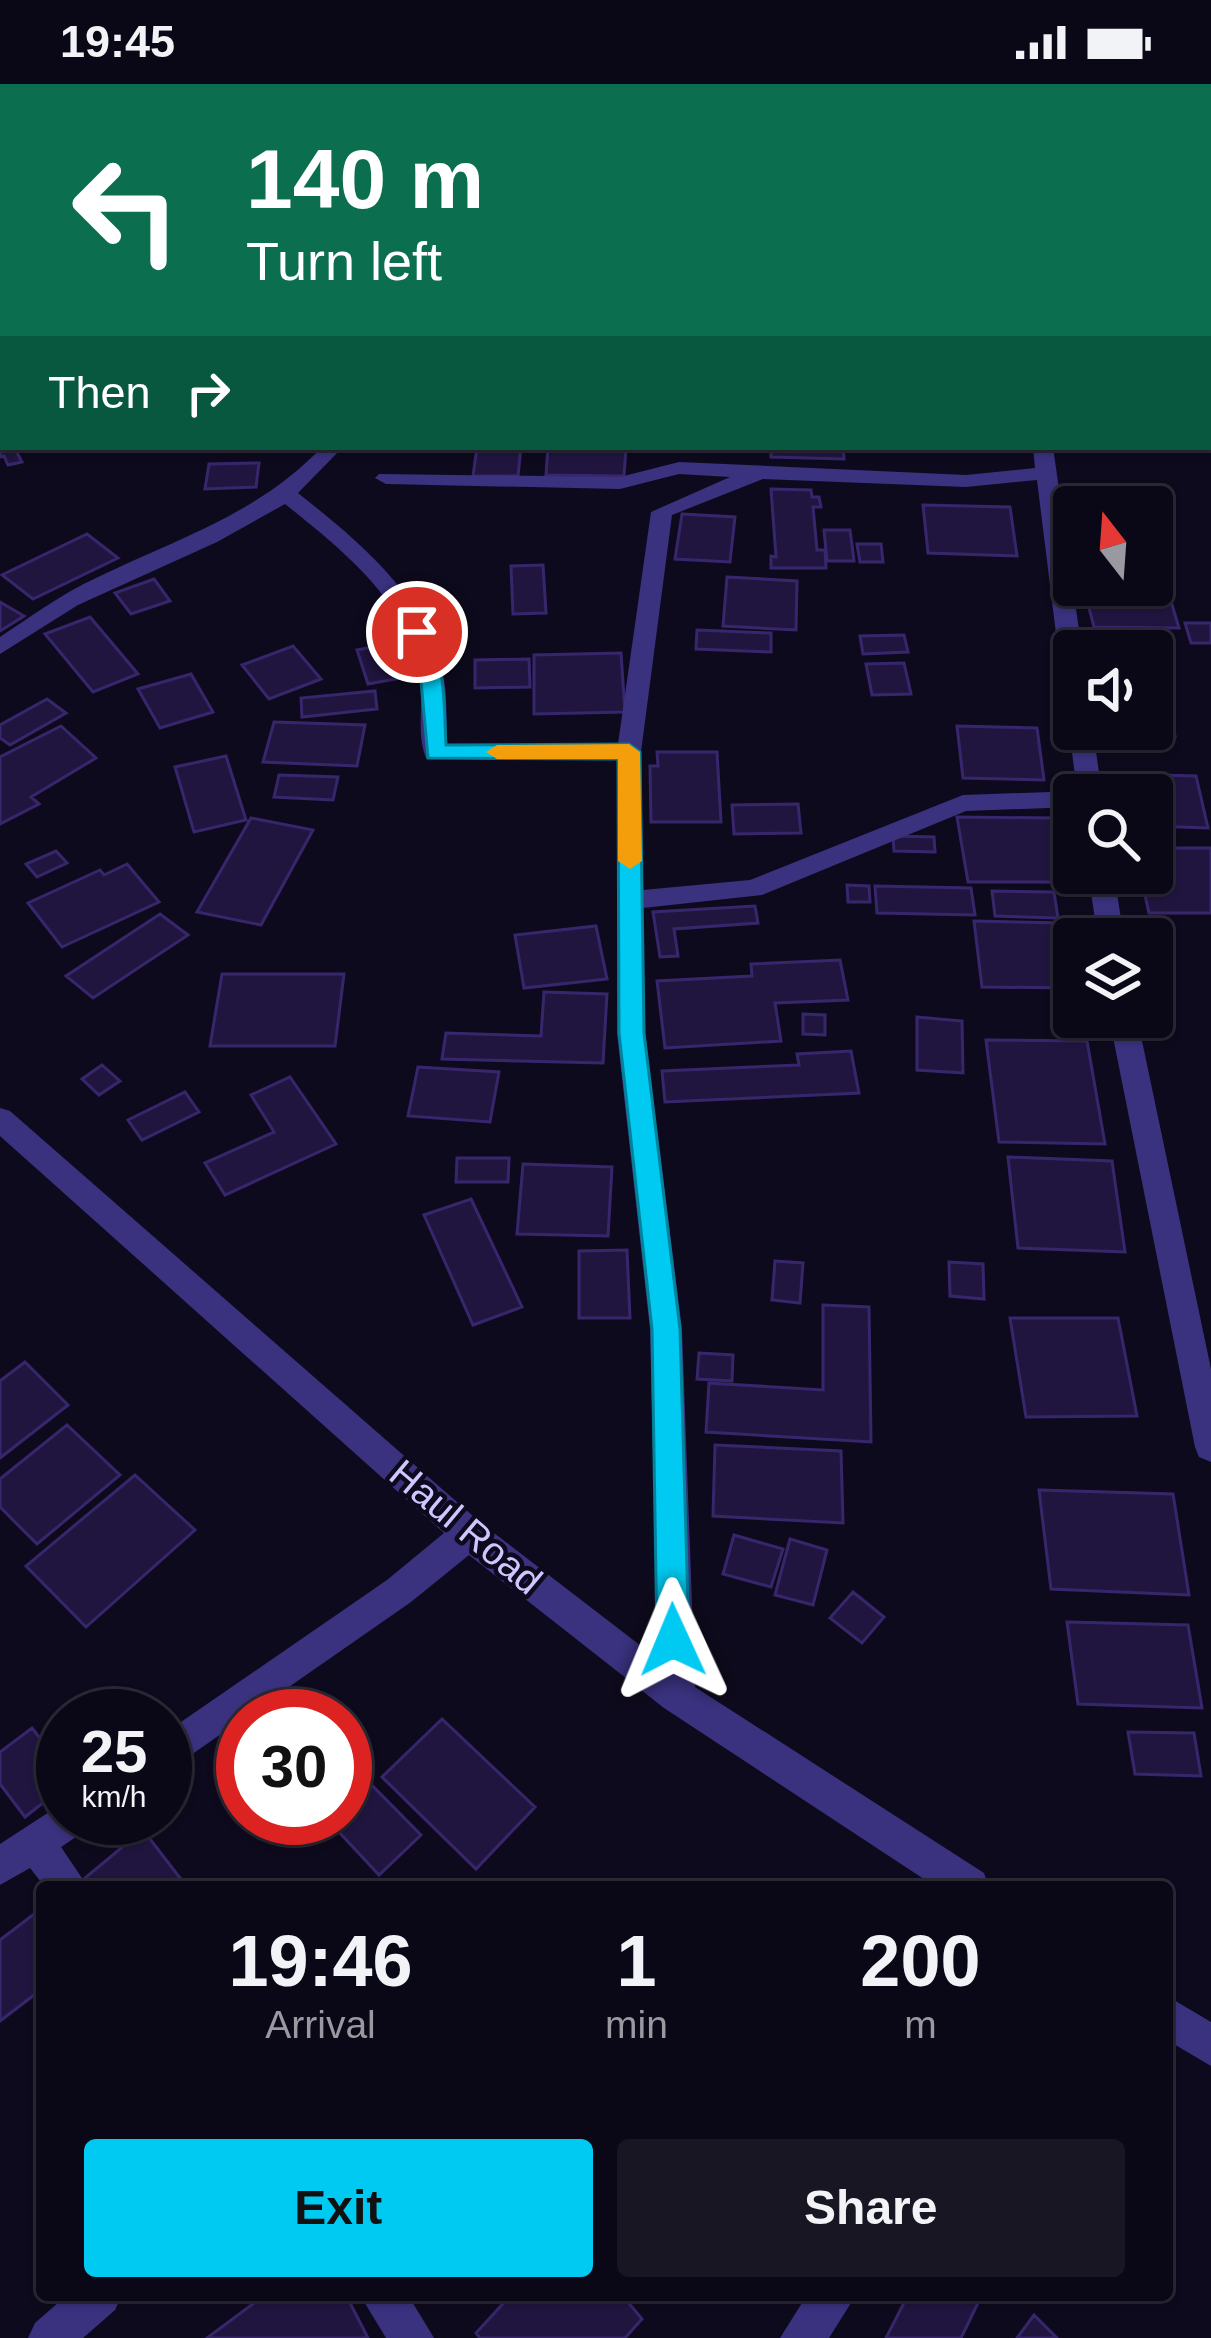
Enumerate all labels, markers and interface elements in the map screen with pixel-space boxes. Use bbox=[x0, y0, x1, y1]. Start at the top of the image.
text: 19:45 bbox=[60, 16, 175, 67]
icon: left bbox=[48, 132, 204, 288]
text: 140 m bbox=[246, 132, 484, 226]
text: Turn left bbox=[246, 231, 442, 291]
icon: right bbox=[175, 360, 241, 426]
text: Then bbox=[48, 367, 151, 418]
north arrow bbox=[1053, 486, 1173, 606]
map controls bbox=[1053, 486, 1173, 1038]
pin bbox=[366, 581, 468, 683]
icon: arrive bbox=[384, 599, 450, 665]
button: sound bbox=[1053, 630, 1173, 750]
button: search bbox=[1053, 774, 1173, 894]
button: layers bbox=[1053, 918, 1173, 1038]
street label: Haul Road bbox=[382, 1451, 550, 1603]
position arrow bbox=[610, 1577, 736, 1703]
speed limit sign: 30 bbox=[216, 1689, 372, 1845]
text: 25 bbox=[81, 1718, 147, 1785]
text: km/h bbox=[81, 1780, 147, 1813]
text: 19:46 bbox=[228, 1921, 413, 2001]
text: 1 bbox=[616, 1921, 657, 2001]
text: 200 bbox=[860, 1921, 981, 2001]
text: Arrival bbox=[265, 2003, 376, 2046]
text: min bbox=[605, 2003, 668, 2046]
text: m bbox=[904, 2003, 937, 2046]
button: Exit bbox=[84, 2139, 593, 2277]
button: Share bbox=[617, 2139, 1125, 2277]

